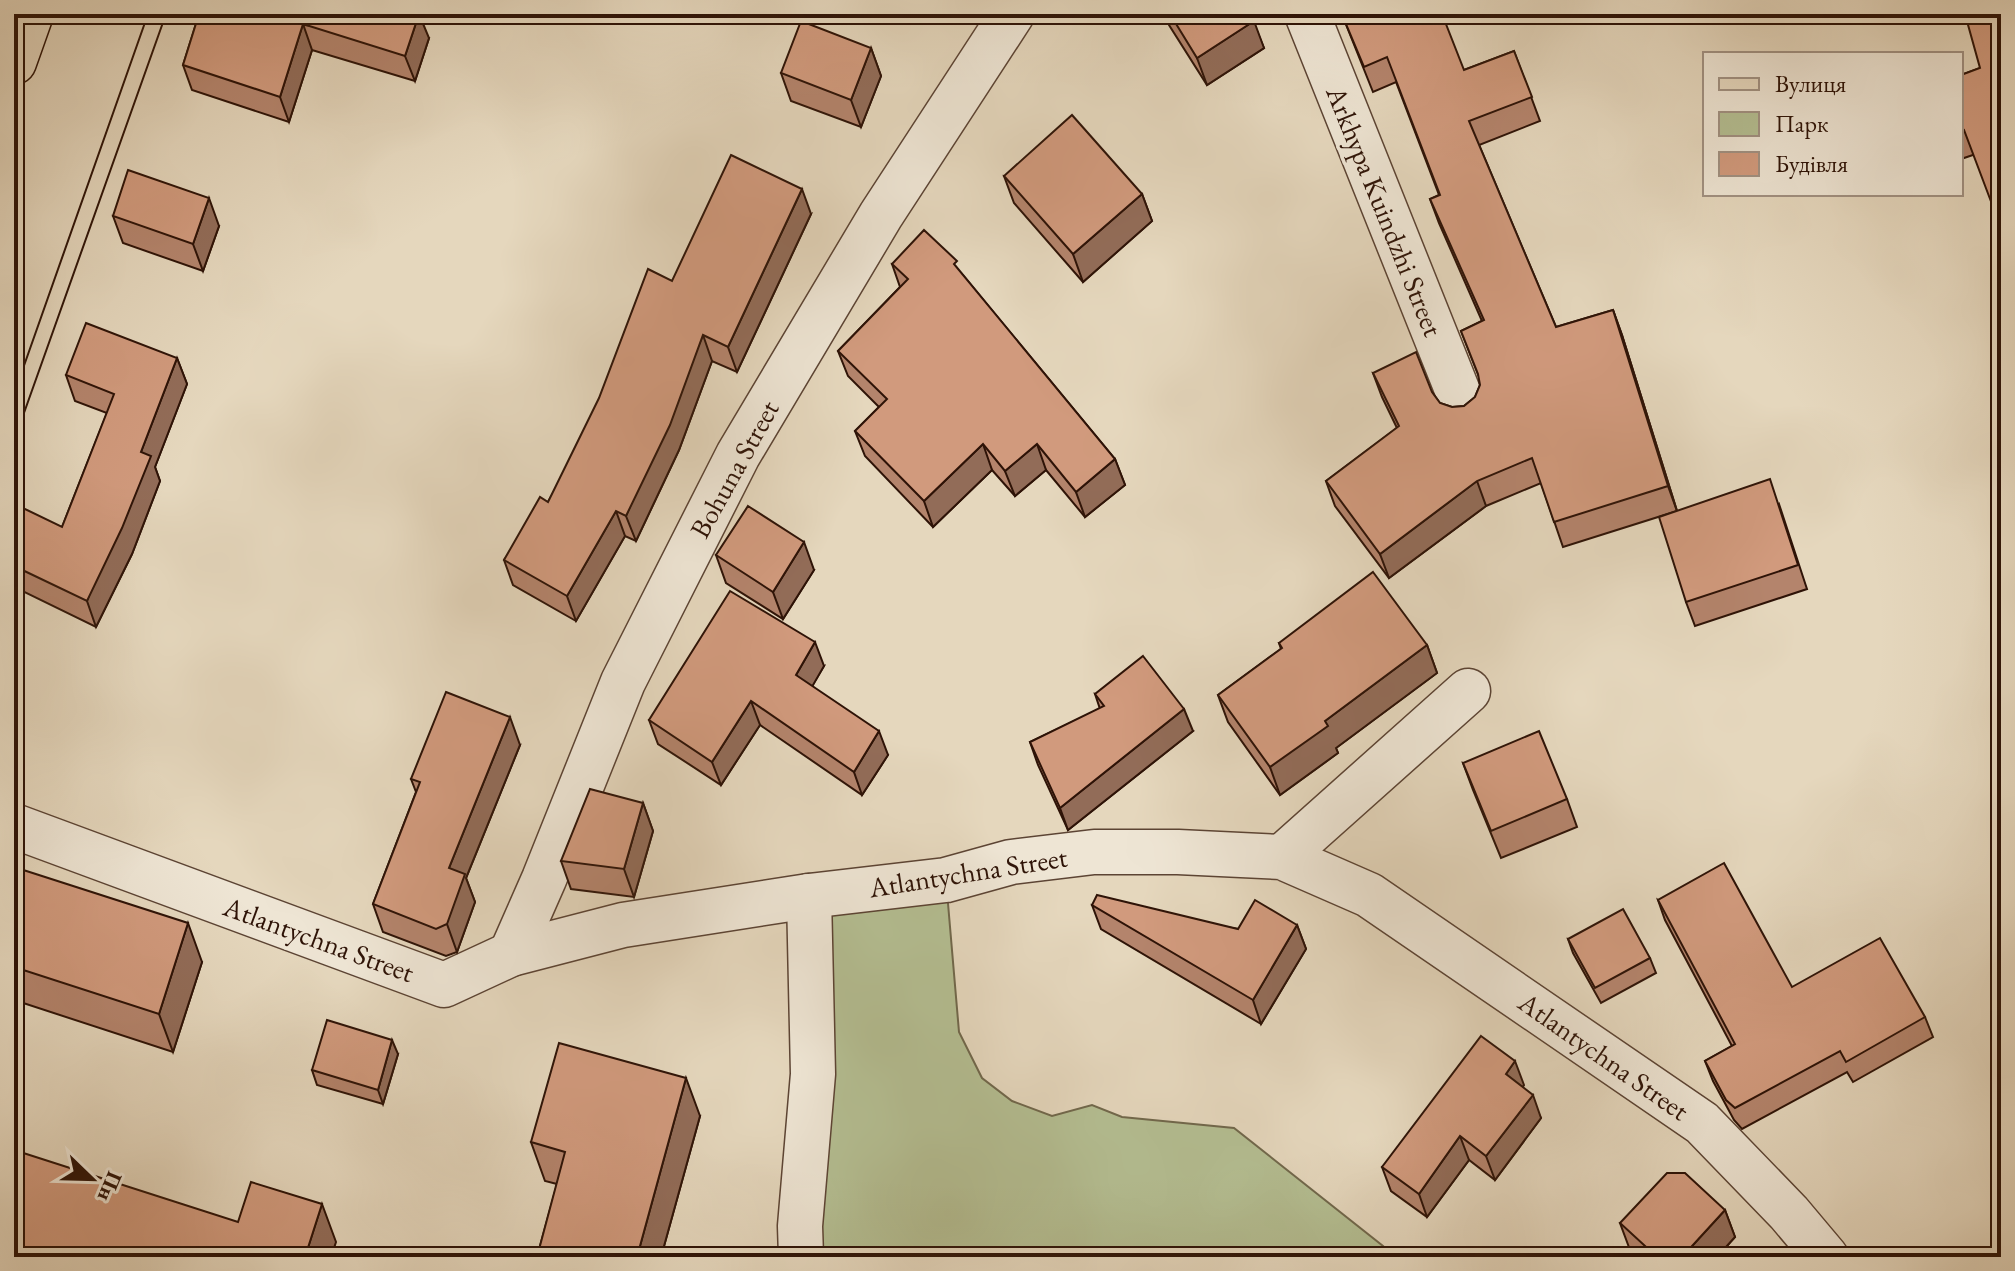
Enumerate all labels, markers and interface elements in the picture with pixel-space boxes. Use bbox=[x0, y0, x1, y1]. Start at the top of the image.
legend bbox=[1703, 52, 1963, 196]
text: Вулиця bbox=[1775, 68, 1847, 99]
street label: Arkhypa Kuindzhi Street bbox=[1318, 80, 1452, 342]
text: Парк bbox=[1775, 108, 1829, 139]
text: Будівля bbox=[1775, 148, 1848, 179]
street label: Bohuna Street bbox=[681, 394, 787, 544]
street label: Atlantychna Street bbox=[865, 839, 1070, 906]
street label: Atlantychna Street bbox=[218, 888, 419, 990]
street label: Atlantychna Street bbox=[1511, 983, 1696, 1128]
north arrow bbox=[52, 1139, 132, 1219]
text: Пн bbox=[91, 1167, 129, 1206]

